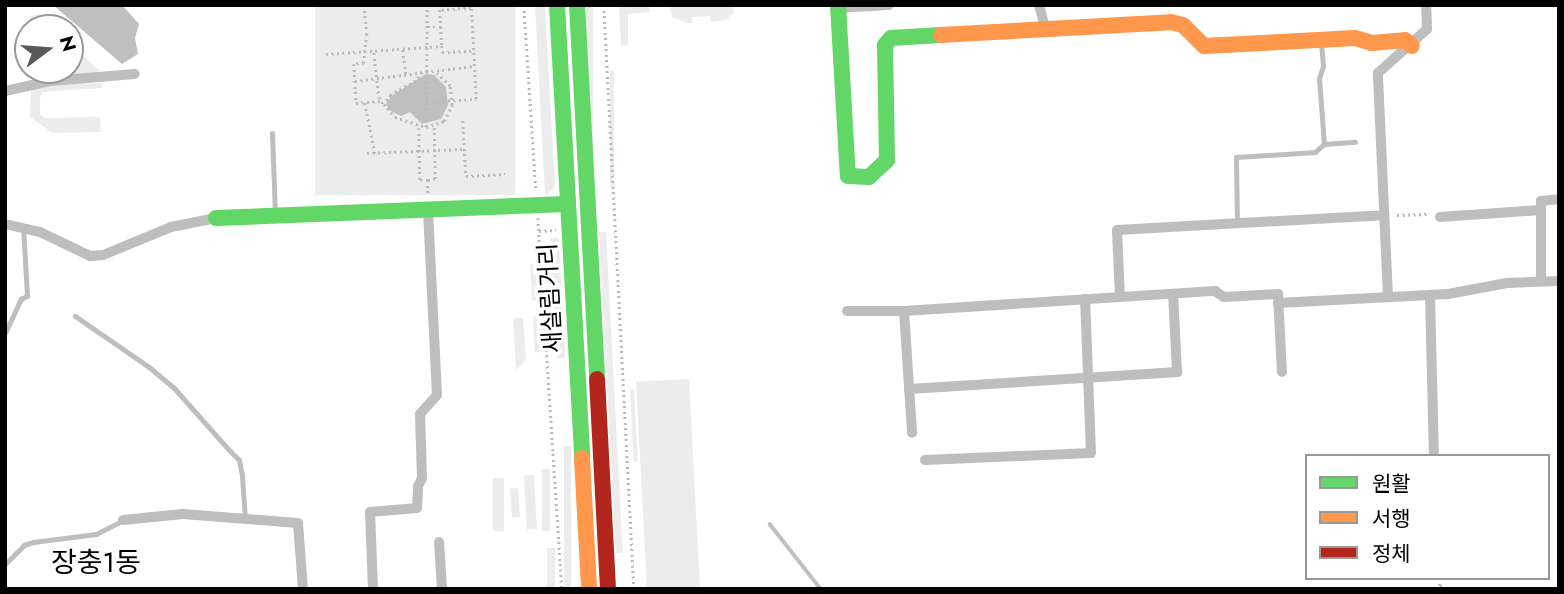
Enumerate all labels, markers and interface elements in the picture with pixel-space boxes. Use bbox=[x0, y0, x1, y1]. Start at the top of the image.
north arrow bbox=[14, 14, 84, 84]
text: N bbox=[53, 33, 83, 55]
street label: 새살림거리 bbox=[533, 242, 567, 354]
legend bbox=[1305, 454, 1550, 580]
text: 원활 bbox=[1372, 469, 1411, 499]
text: 서행 bbox=[1372, 504, 1411, 534]
text: 정체 bbox=[1372, 539, 1411, 569]
district label: 장충1동 bbox=[51, 546, 141, 580]

